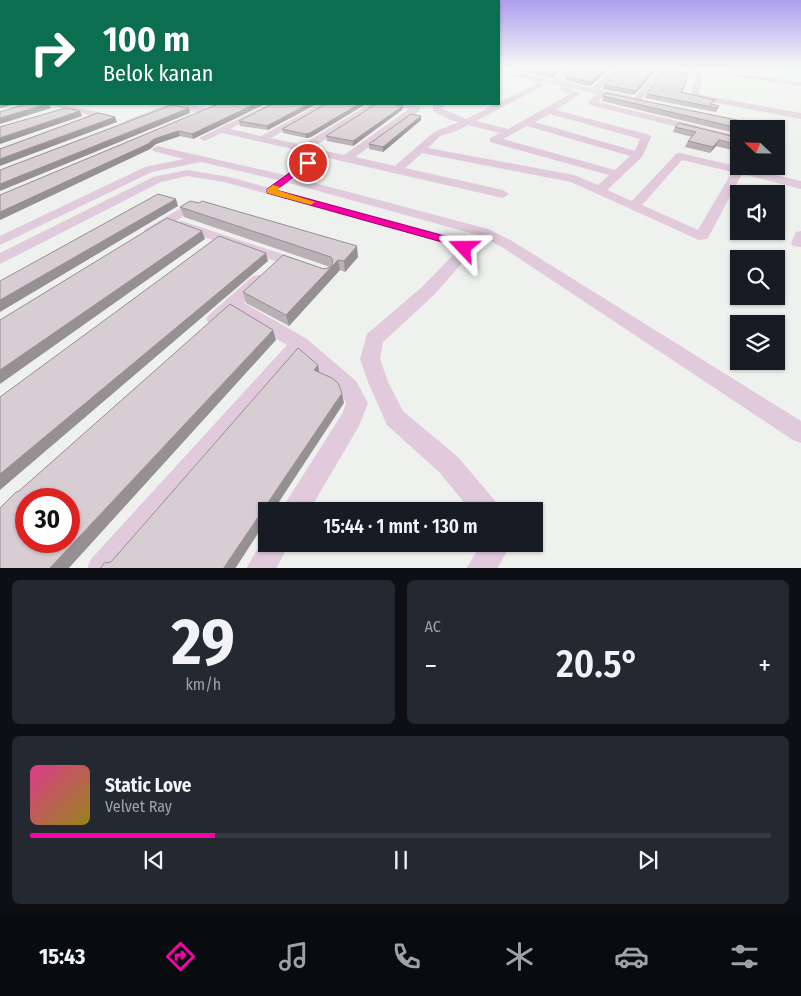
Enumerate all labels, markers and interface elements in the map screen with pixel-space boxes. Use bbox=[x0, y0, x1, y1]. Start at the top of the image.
text: 100 m bbox=[103, 18, 190, 60]
icon: right bbox=[20, 20, 85, 85]
text: Belok kanan bbox=[103, 60, 213, 87]
north arrow bbox=[730, 120, 785, 175]
map controls bbox=[730, 120, 785, 370]
pin bbox=[287, 142, 329, 184]
icon: arrive bbox=[294, 149, 322, 177]
button: sound bbox=[730, 185, 785, 240]
position arrow bbox=[437, 221, 489, 273]
button: search bbox=[730, 250, 785, 305]
button: layers bbox=[730, 315, 785, 370]
speed limit sign: 30 bbox=[15, 488, 80, 553]
text: 15:44 · 1 mnt · 130 m bbox=[323, 515, 478, 538]
text: 29 bbox=[172, 603, 235, 681]
text: AC bbox=[425, 617, 441, 636]
text: 20.5° bbox=[556, 641, 639, 687]
text: − bbox=[425, 649, 437, 682]
text: + bbox=[758, 649, 771, 682]
text: km/h bbox=[185, 675, 221, 694]
text: Static Love bbox=[105, 774, 192, 797]
text: Velvet Ray bbox=[105, 797, 172, 816]
icon: previous bbox=[140, 846, 168, 874]
icon: pause bbox=[387, 846, 415, 874]
icon: next bbox=[634, 846, 662, 874]
icon: directions bbox=[163, 939, 198, 974]
icon: music bbox=[276, 939, 311, 974]
icon: phone bbox=[389, 939, 424, 974]
icon: climate bbox=[502, 939, 537, 974]
icon: car bbox=[614, 939, 649, 974]
icon: filters bbox=[727, 939, 762, 974]
text: 15:43 bbox=[39, 943, 85, 970]

